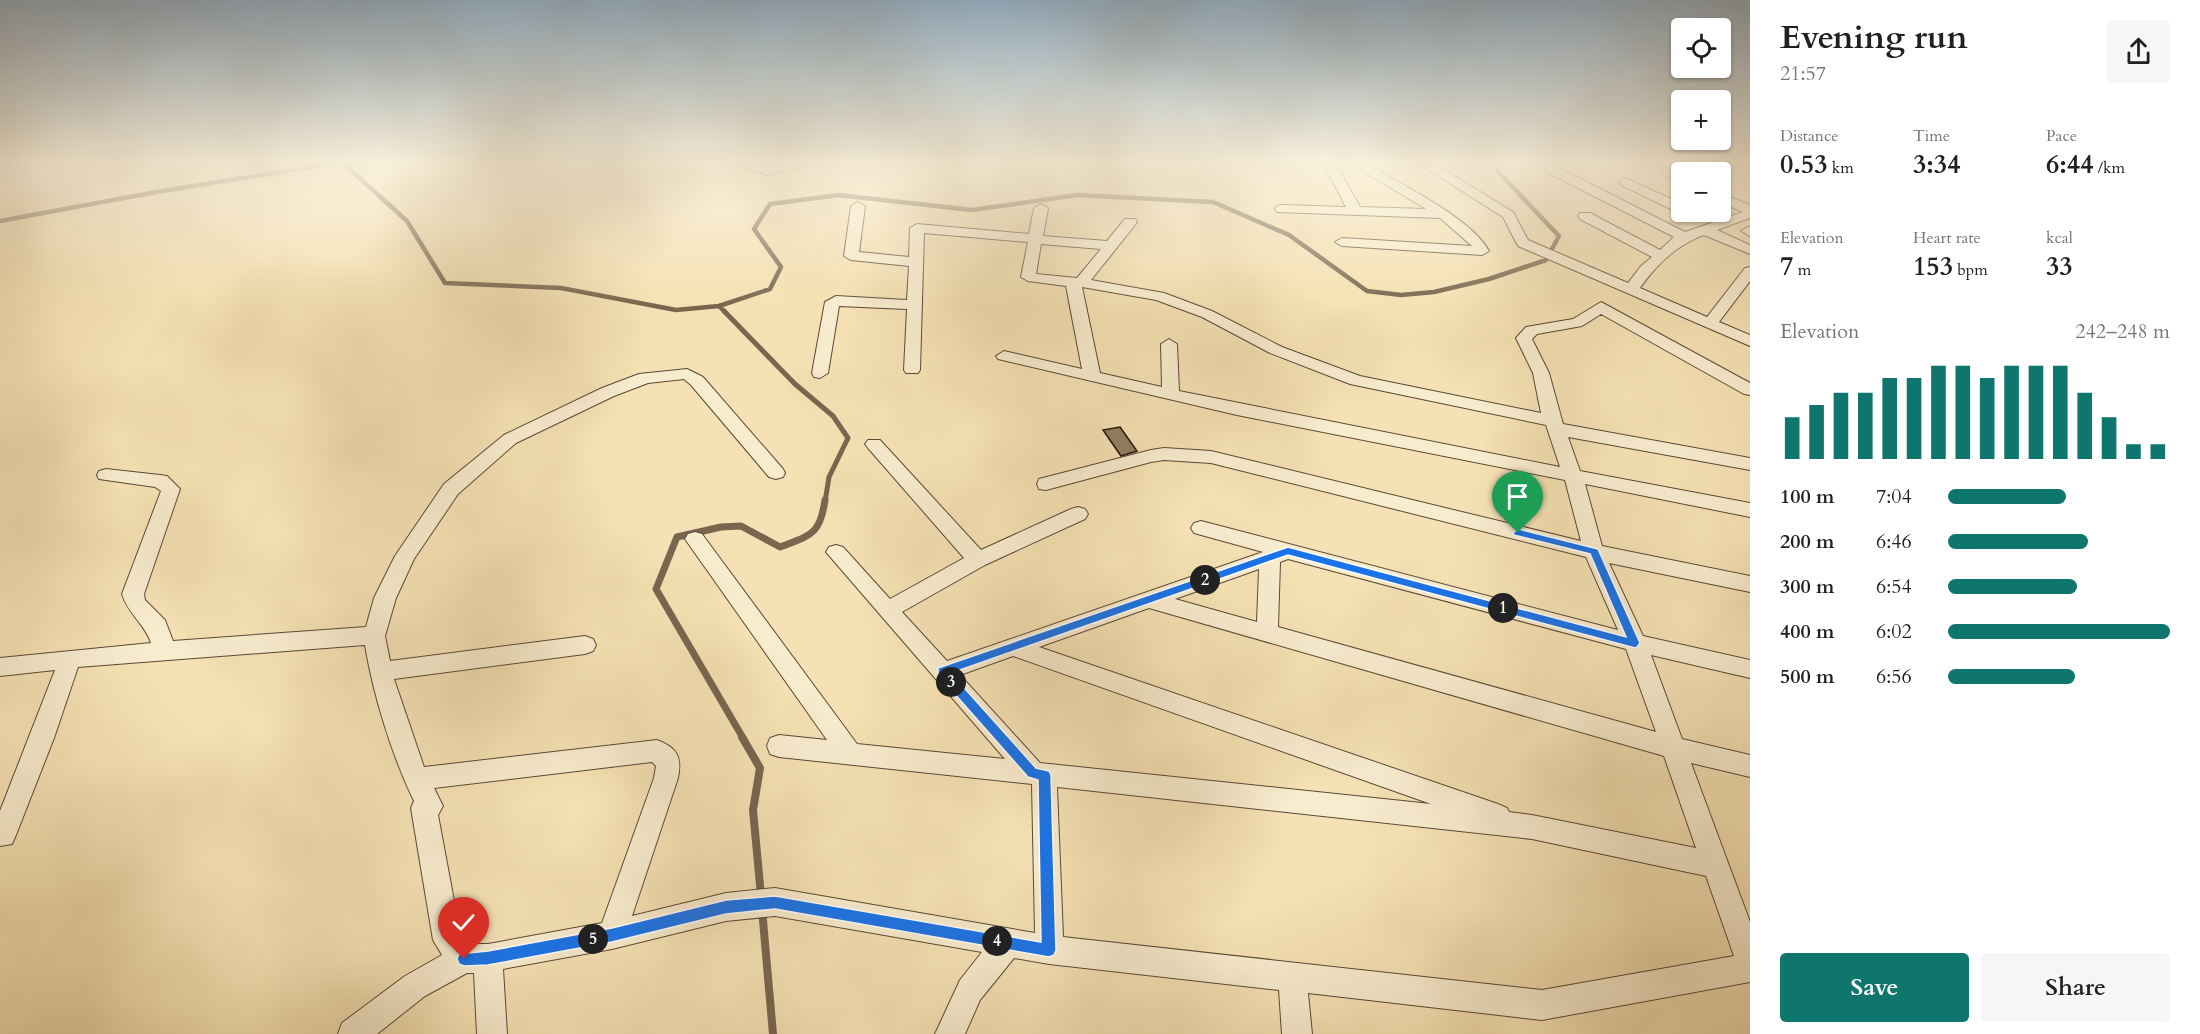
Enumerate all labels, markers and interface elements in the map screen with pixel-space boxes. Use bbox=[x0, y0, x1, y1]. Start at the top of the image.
text: Evening run bbox=[1780, 15, 1968, 60]
map controls bbox=[1671, 18, 1731, 222]
button: locate bbox=[1671, 18, 1731, 78]
button: share bbox=[2107, 20, 2170, 83]
text: 21:57 bbox=[1780, 60, 1826, 87]
button: + bbox=[1671, 90, 1731, 150]
text: Distance bbox=[1780, 125, 1838, 147]
text: Time bbox=[1913, 125, 1950, 147]
text: Pace bbox=[2046, 125, 2077, 147]
text: 0.53 bbox=[1780, 147, 1828, 182]
text: 3:34 bbox=[1913, 147, 1961, 182]
text: 6:44 bbox=[2046, 147, 2094, 182]
text: km bbox=[1828, 157, 1854, 179]
text: /km bbox=[2094, 157, 2125, 179]
button: − bbox=[1671, 162, 1731, 222]
text: Elevation bbox=[1780, 227, 1844, 249]
text: Heart rate bbox=[1913, 227, 1981, 249]
text: kcal bbox=[2046, 227, 2073, 249]
text: 7 bbox=[1780, 249, 1793, 284]
text: 153 bbox=[1913, 249, 1953, 284]
text: 33 bbox=[2046, 249, 2073, 284]
text: m bbox=[1793, 259, 1811, 281]
text: bpm bbox=[1953, 259, 1988, 281]
text: Elevation bbox=[1780, 318, 1859, 345]
text: 242–248 m bbox=[2075, 318, 2170, 345]
pin bbox=[1492, 471, 1543, 533]
icon: arrive bbox=[1501, 480, 1534, 513]
text: 100 m bbox=[1780, 483, 1835, 510]
text: 7:04 bbox=[1876, 483, 1912, 510]
text: 200 m bbox=[1780, 528, 1835, 555]
text: 6:46 bbox=[1876, 528, 1912, 555]
pin: 2 bbox=[1190, 565, 1220, 595]
text: 2 bbox=[1201, 569, 1209, 591]
text: 300 m bbox=[1780, 573, 1835, 600]
text: 6:54 bbox=[1876, 573, 1912, 600]
pin: 1 bbox=[1488, 593, 1518, 623]
text: 1 bbox=[1499, 597, 1507, 619]
text: 400 m bbox=[1780, 618, 1835, 645]
text: 6:02 bbox=[1876, 618, 1912, 645]
text: 500 m bbox=[1780, 663, 1835, 690]
text: 6:56 bbox=[1876, 663, 1912, 690]
pin: 3 bbox=[936, 667, 966, 697]
text: 3 bbox=[947, 671, 955, 693]
pin bbox=[438, 897, 489, 959]
icon: check bbox=[447, 906, 480, 939]
pin: 5 bbox=[578, 924, 608, 954]
pin: 4 bbox=[982, 926, 1012, 956]
text: 5 bbox=[589, 928, 597, 950]
text: 4 bbox=[993, 930, 1001, 952]
button: Save bbox=[1780, 953, 1969, 1022]
button: Share bbox=[1981, 953, 2170, 1022]

